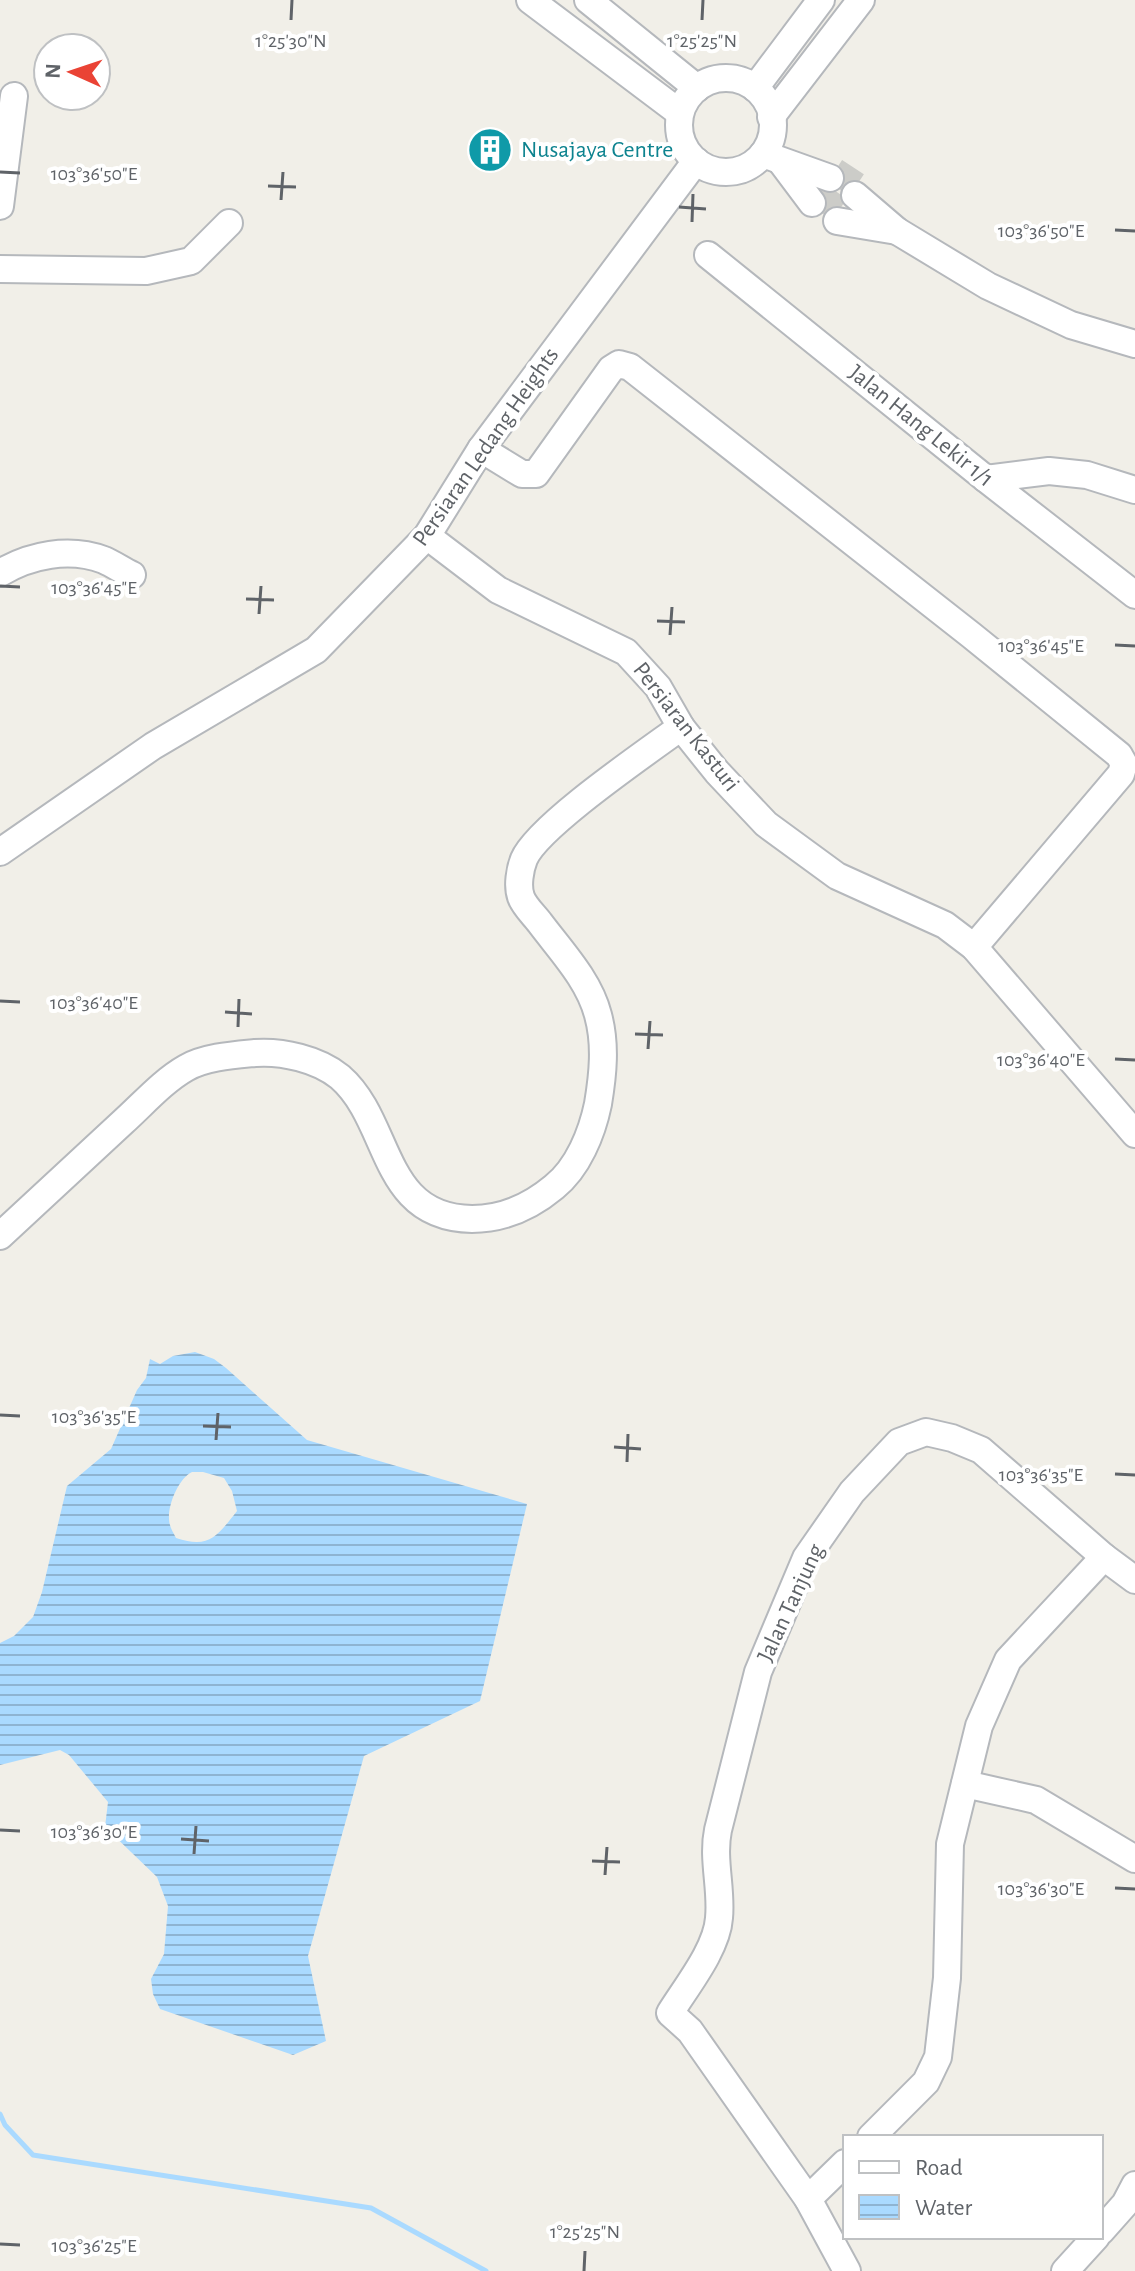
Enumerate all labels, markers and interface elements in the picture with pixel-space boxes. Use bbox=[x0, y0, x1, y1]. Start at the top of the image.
text: 1°25'30"N bbox=[255, 31, 327, 51]
text: 1°25'25"N bbox=[667, 31, 737, 51]
north arrow bbox=[32, 32, 112, 112]
text: N bbox=[42, 63, 64, 79]
building icon: Nusajaya Centre bbox=[466, 126, 514, 174]
place label: Nusajaya Centre bbox=[521, 138, 673, 162]
text: 103°36'50"E bbox=[51, 164, 138, 184]
text: 103°36'50"E bbox=[998, 221, 1085, 241]
street label: Persiaran Ledang Heights bbox=[408, 343, 564, 551]
street label: Jalan Hang Lekir 1/1 bbox=[844, 360, 998, 492]
text: 103°36'45"E bbox=[51, 578, 137, 598]
text: 103°36'45"E bbox=[998, 636, 1084, 656]
street label: Persiaran Kasturi bbox=[628, 658, 744, 796]
text: 103°36'40"E bbox=[50, 993, 138, 1013]
text: 103°36'40"E bbox=[997, 1050, 1085, 1070]
text: 103°36'35"E bbox=[52, 1407, 137, 1427]
text: 103°36'35"E bbox=[999, 1465, 1084, 1485]
street label: Jalan Tanjung bbox=[753, 1540, 829, 1666]
text: 103°36'30"E bbox=[51, 1822, 138, 1842]
text: 103°36'30"E bbox=[998, 1879, 1085, 1899]
legend bbox=[843, 2135, 1103, 2239]
text: Road bbox=[915, 2156, 963, 2180]
text: Water bbox=[915, 2196, 973, 2220]
text: 1°25'25"N bbox=[550, 2222, 620, 2242]
text: 103°36'25"E bbox=[51, 2236, 137, 2256]

